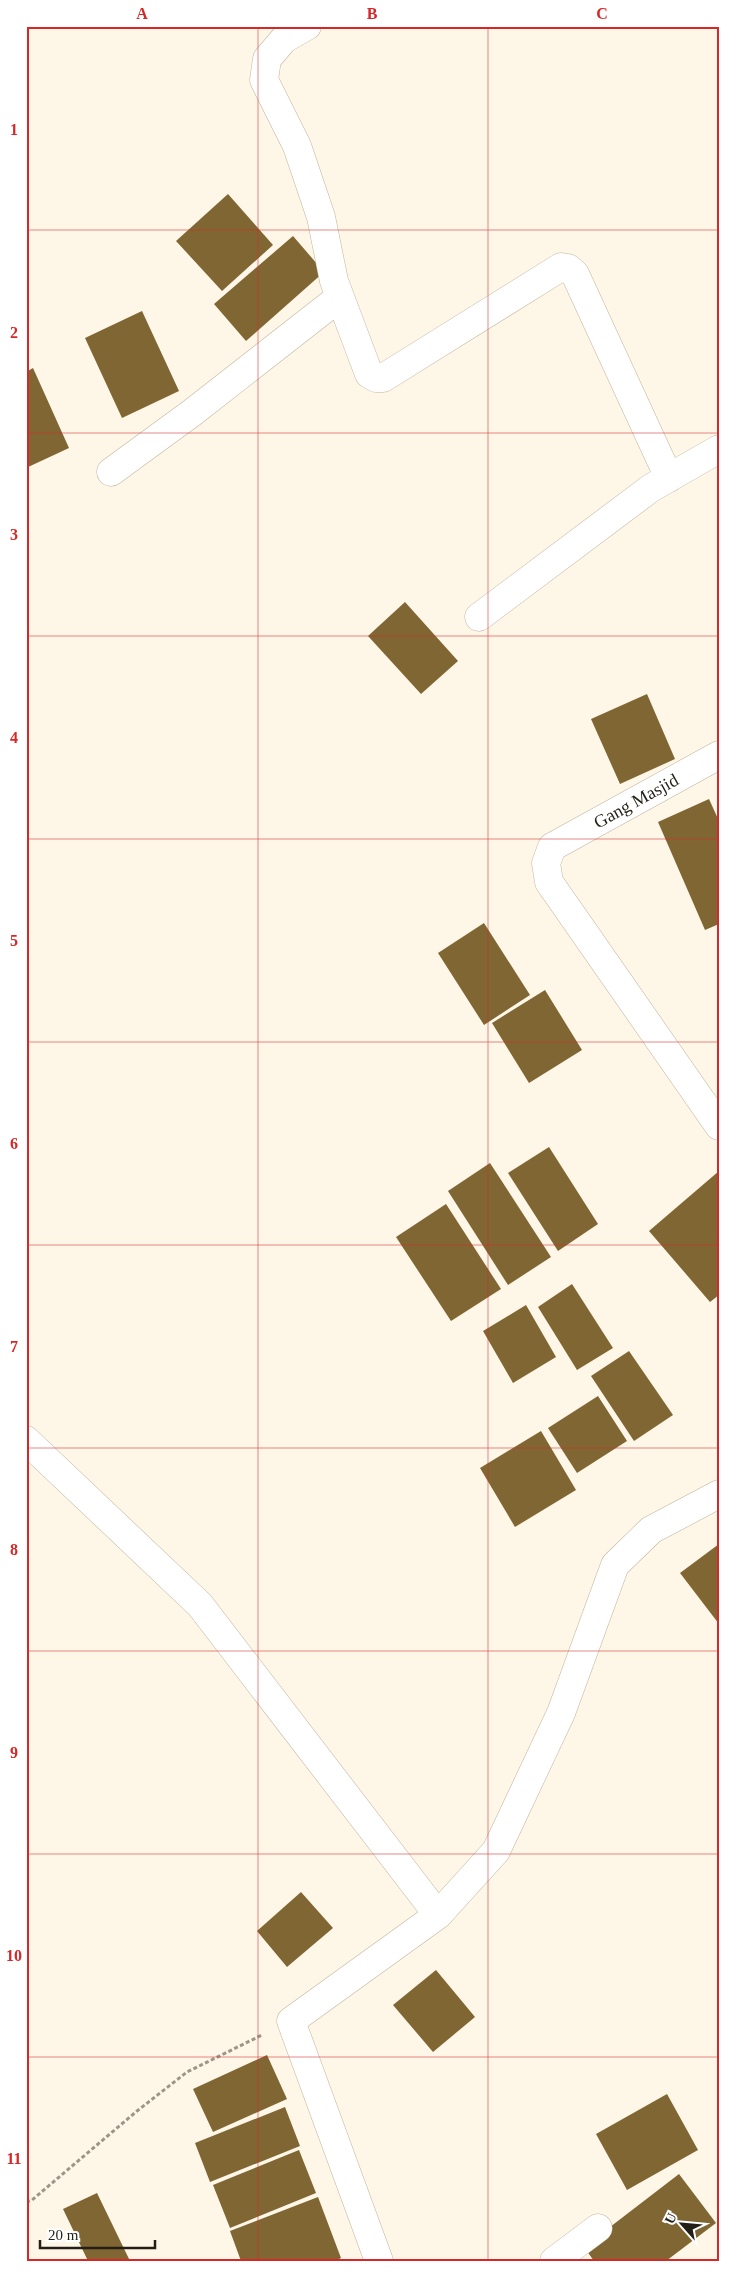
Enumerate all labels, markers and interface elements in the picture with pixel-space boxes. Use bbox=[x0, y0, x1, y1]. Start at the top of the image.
text: A bbox=[136, 5, 148, 22]
text: B bbox=[367, 5, 378, 22]
text: C bbox=[596, 5, 608, 22]
text: 1 bbox=[10, 121, 18, 138]
text: 2 bbox=[10, 324, 18, 341]
text: 3 bbox=[10, 526, 18, 543]
text: 4 bbox=[10, 729, 18, 746]
street label: Gang Masjid bbox=[590, 770, 682, 832]
text: 5 bbox=[10, 932, 18, 949]
text: 6 bbox=[10, 1135, 18, 1152]
text: 7 bbox=[10, 1338, 18, 1355]
text: 8 bbox=[10, 1541, 18, 1558]
text: 9 bbox=[10, 1744, 18, 1761]
text: 10 bbox=[6, 1947, 22, 1964]
text: 11 bbox=[6, 2150, 22, 2167]
north arrow bbox=[658, 2200, 708, 2250]
text: U bbox=[662, 2210, 680, 2226]
scale bar bbox=[40, 2217, 155, 2249]
text: 20 m bbox=[48, 2227, 79, 2243]

